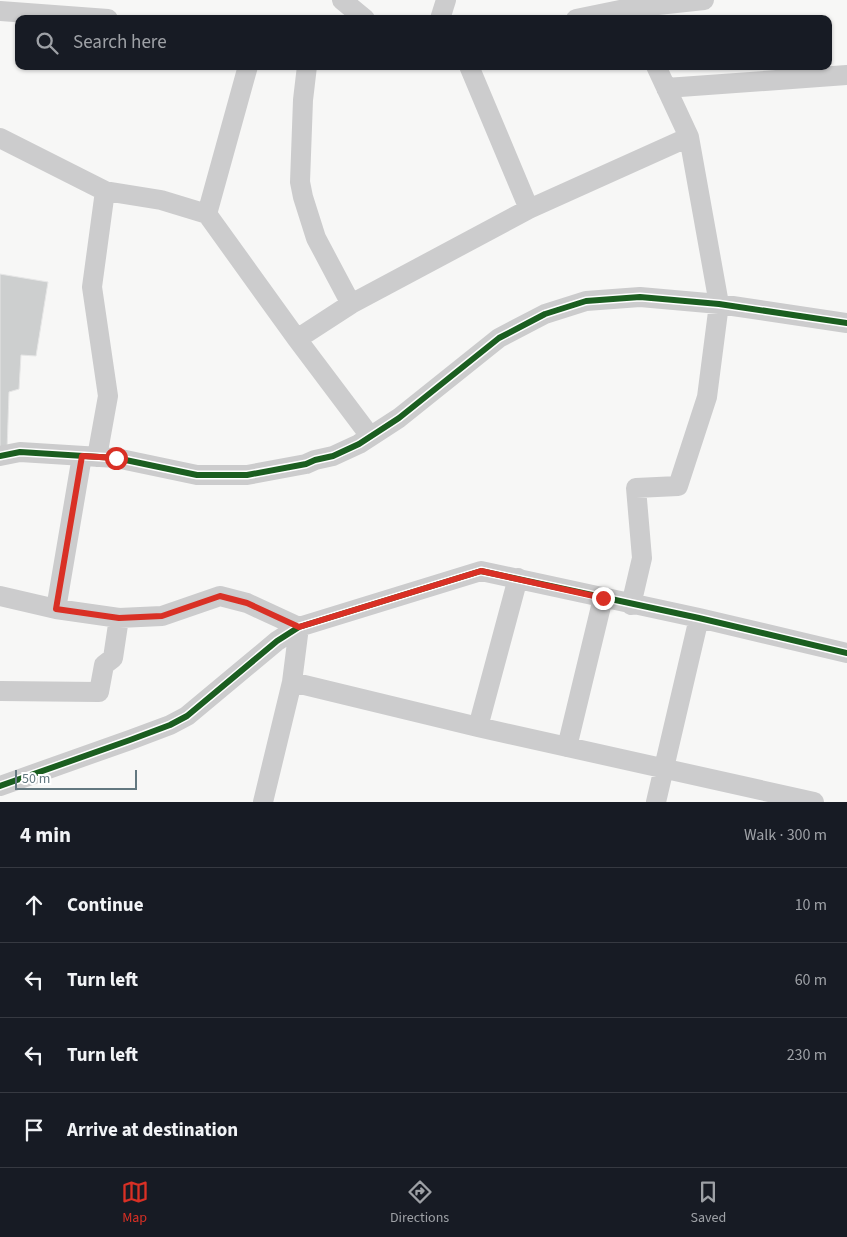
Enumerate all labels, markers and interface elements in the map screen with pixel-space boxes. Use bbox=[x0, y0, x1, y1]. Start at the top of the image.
search box bbox=[15, 15, 832, 70]
icon: search bbox=[33, 29, 61, 57]
text: Search here bbox=[73, 29, 167, 56]
route start bbox=[105, 447, 128, 470]
route end bbox=[592, 587, 615, 610]
scale bar bbox=[15, 767, 138, 790]
text: 50 m bbox=[22, 769, 50, 789]
text: 4 min bbox=[20, 820, 71, 850]
text: Walk · 300 m bbox=[744, 824, 827, 846]
icon: ahead bbox=[20, 891, 48, 919]
text: Continue bbox=[67, 892, 144, 919]
text: 10 m bbox=[795, 894, 827, 916]
icon: left bbox=[20, 966, 48, 994]
text: Turn left bbox=[67, 967, 138, 994]
text: 60 m bbox=[795, 969, 827, 991]
icon: left bbox=[20, 1041, 48, 1069]
text: Turn left bbox=[67, 1042, 138, 1069]
text: 230 m bbox=[787, 1044, 827, 1066]
icon: arrive bbox=[20, 1116, 48, 1144]
text: Arrive at destination bbox=[67, 1117, 238, 1144]
tab: Map bbox=[121, 1178, 149, 1228]
tab: Directions bbox=[390, 1178, 449, 1228]
tab: Saved bbox=[691, 1178, 726, 1228]

